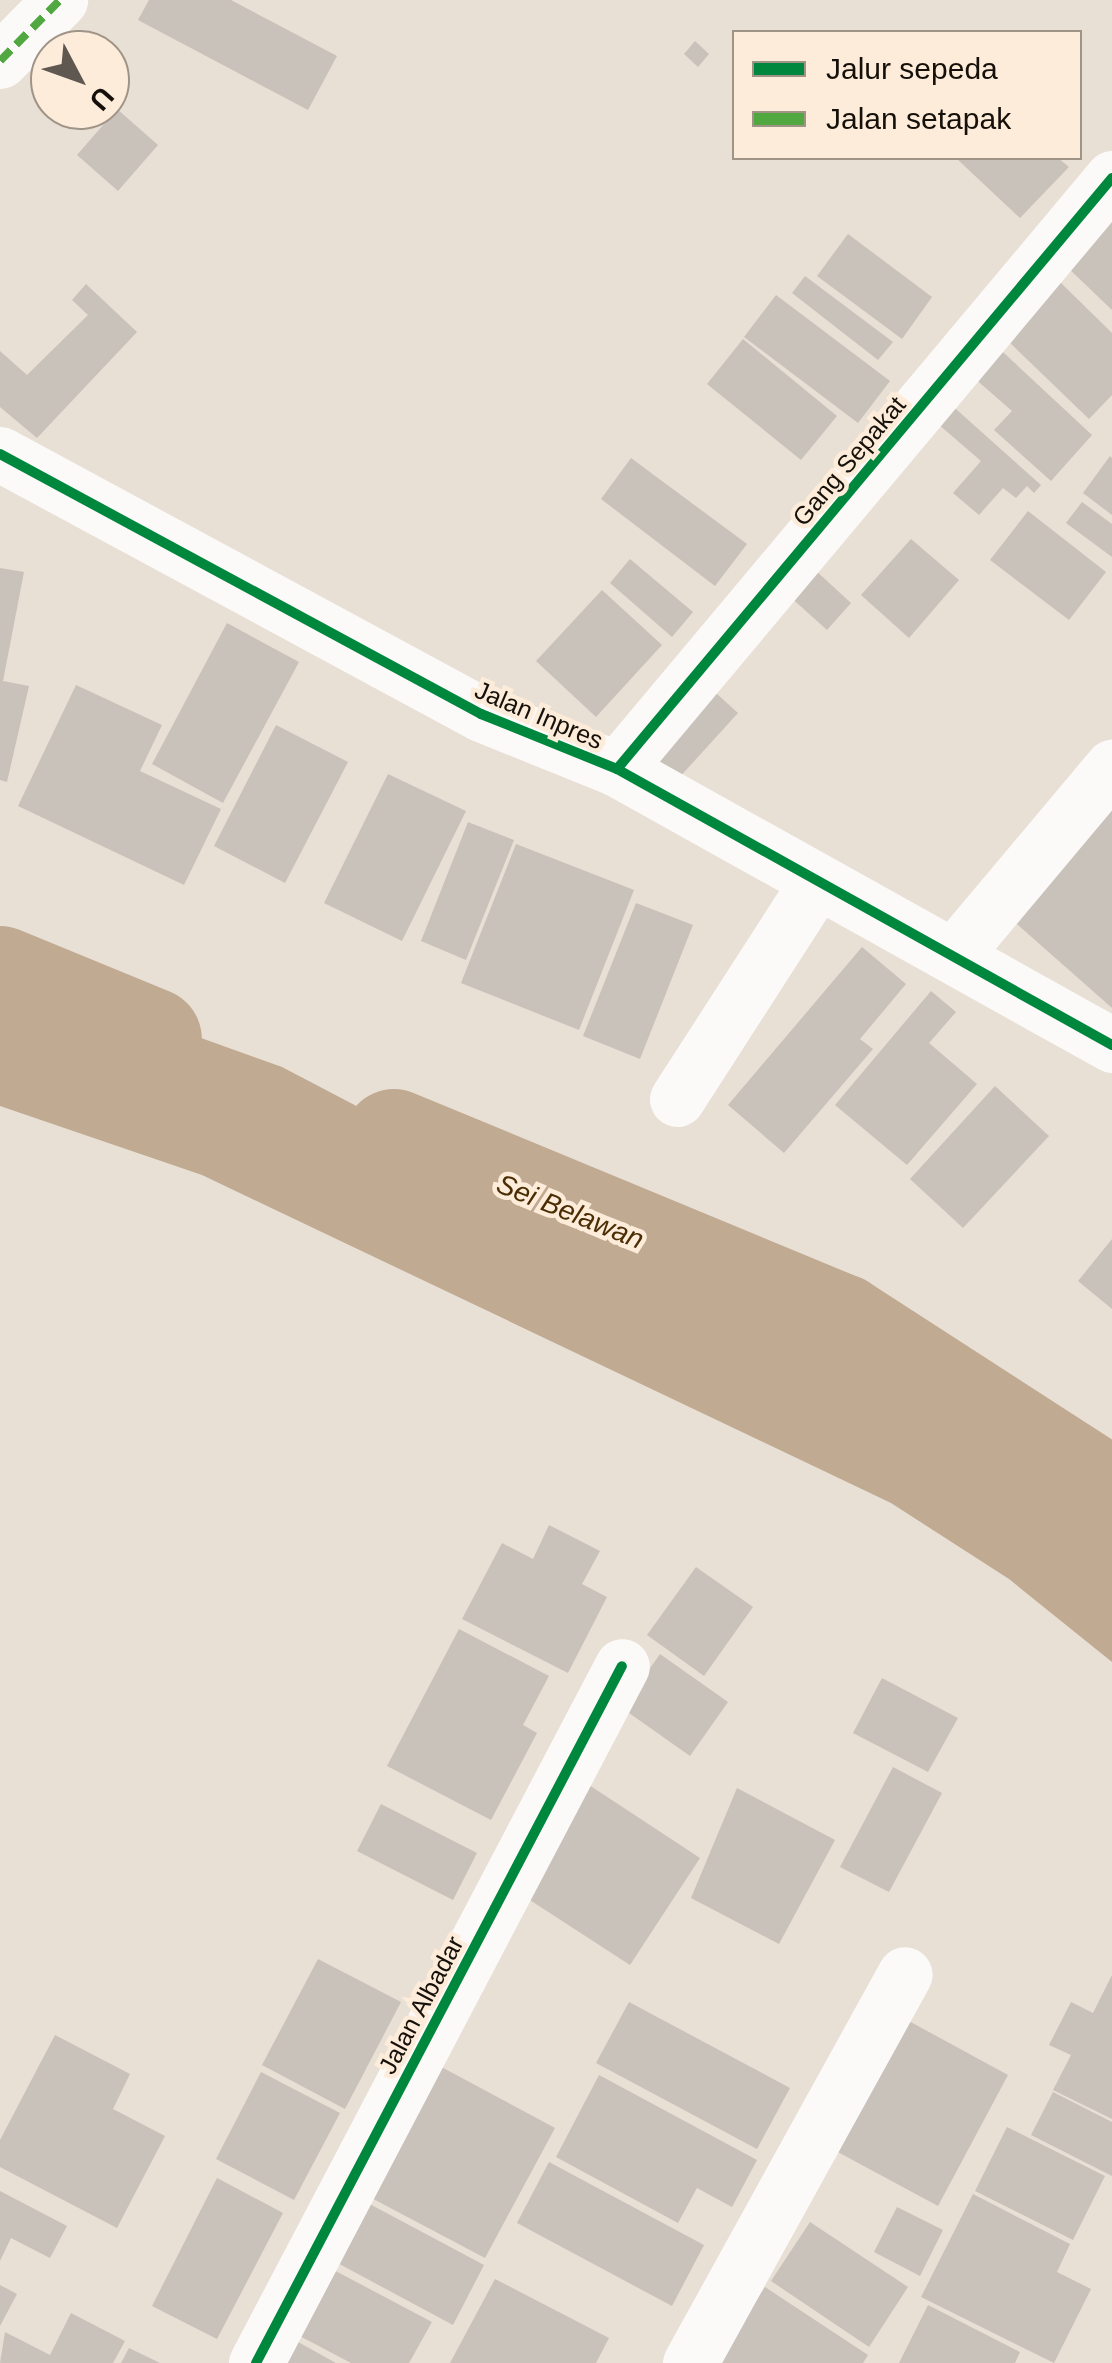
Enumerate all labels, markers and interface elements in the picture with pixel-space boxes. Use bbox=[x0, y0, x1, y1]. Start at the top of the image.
north arrow bbox=[30, 30, 130, 130]
legend bbox=[732, 30, 1082, 160]
text: Jalur sepeda bbox=[826, 52, 998, 85]
text: U bbox=[83, 81, 120, 116]
text: Jalan setapak bbox=[826, 102, 1011, 135]
street label: Gang Sepakat bbox=[786, 390, 912, 532]
street label: Jalan Inpres bbox=[470, 675, 608, 755]
water label: Sei Belawan bbox=[492, 1167, 648, 1257]
street label: Jalan Albadar bbox=[372, 1930, 470, 2080]

